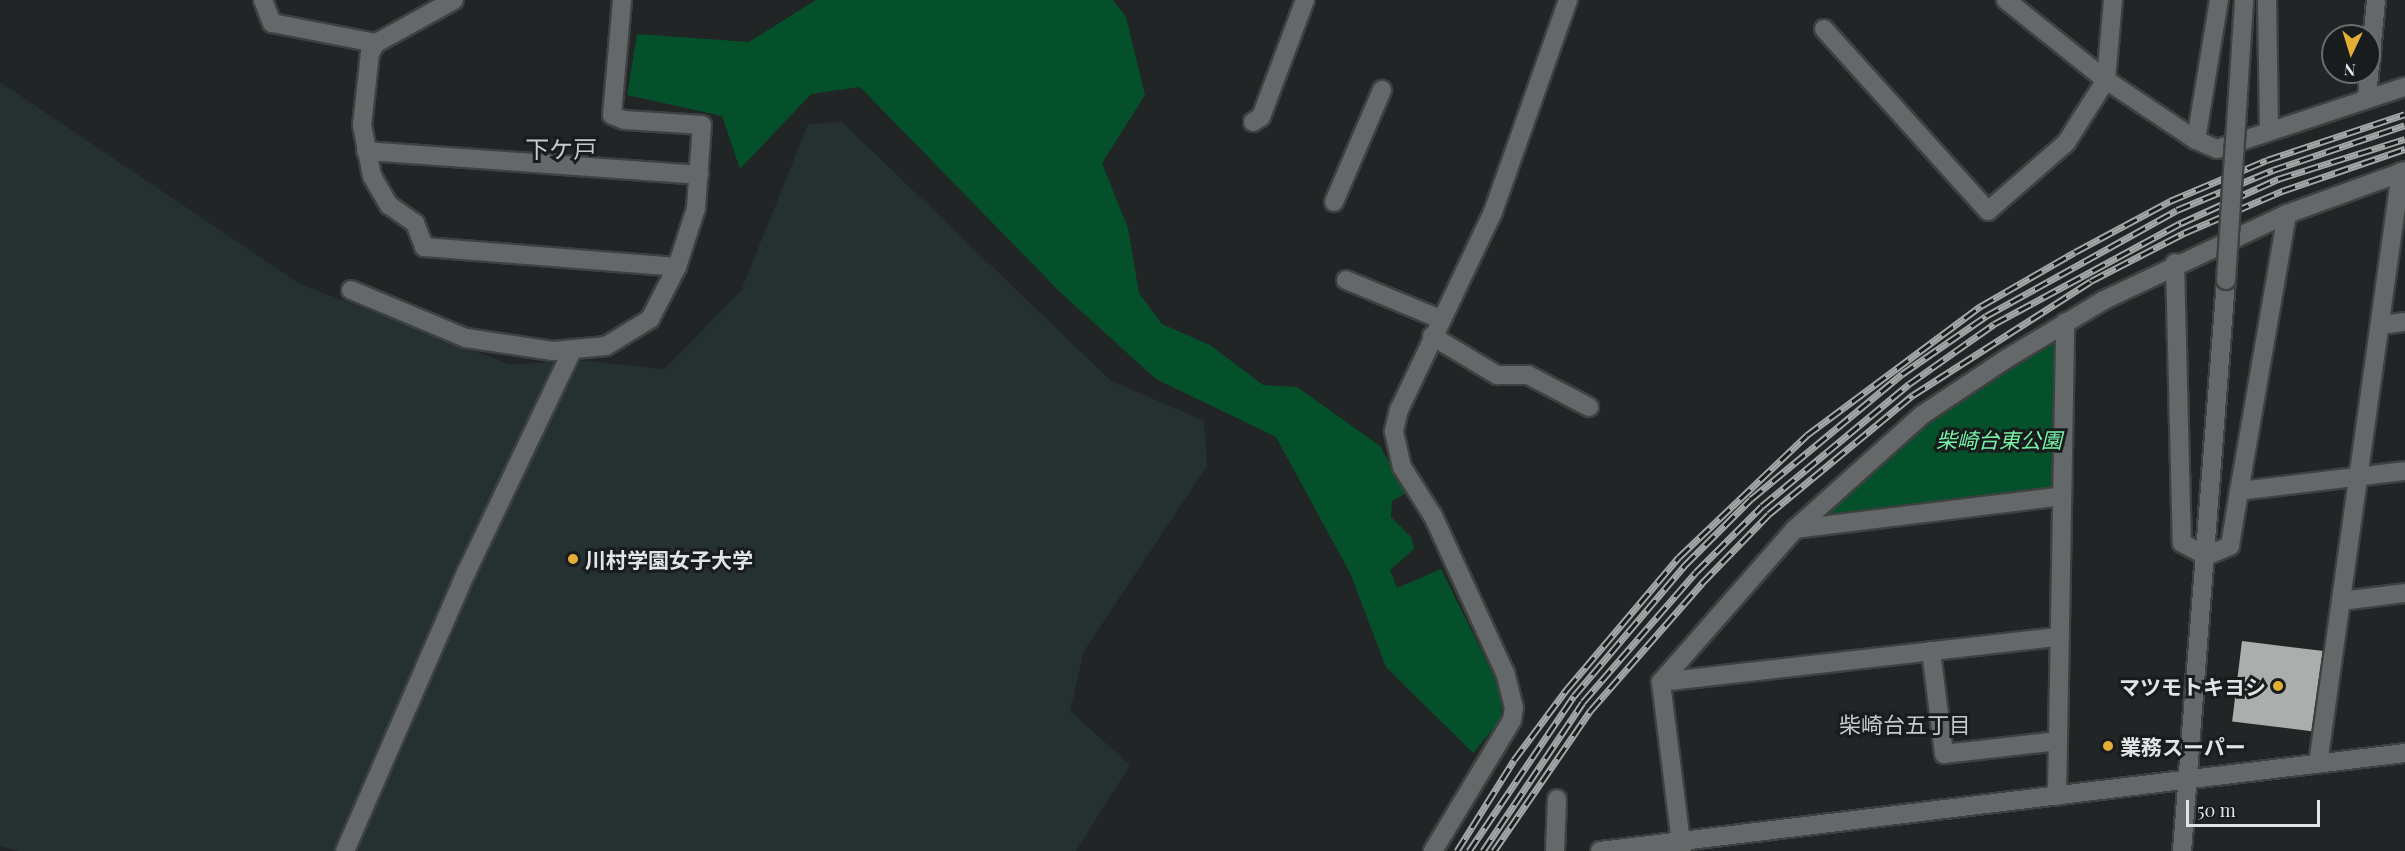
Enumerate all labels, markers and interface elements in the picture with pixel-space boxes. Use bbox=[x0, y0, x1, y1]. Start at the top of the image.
north arrow bbox=[2321, 24, 2381, 84]
text: N bbox=[2343, 60, 2356, 81]
district label: 下ケ戸 bbox=[525, 135, 597, 163]
park label: 柴崎台東公園 bbox=[1936, 426, 2062, 452]
place label: 川村学園女子大学 bbox=[585, 546, 753, 572]
marker: 川村学園女子大学 bbox=[566, 552, 580, 566]
place label: マツモトキヨシ bbox=[2119, 673, 2266, 699]
marker: マツモトキヨシ bbox=[2271, 679, 2285, 693]
district label: 柴崎台五丁目 bbox=[1839, 712, 1971, 738]
place label: 業務スーパー bbox=[2120, 733, 2246, 759]
marker: 業務スーパー bbox=[2101, 739, 2115, 753]
scale bar bbox=[2189, 788, 2322, 826]
text: 50 m bbox=[2197, 798, 2236, 822]

